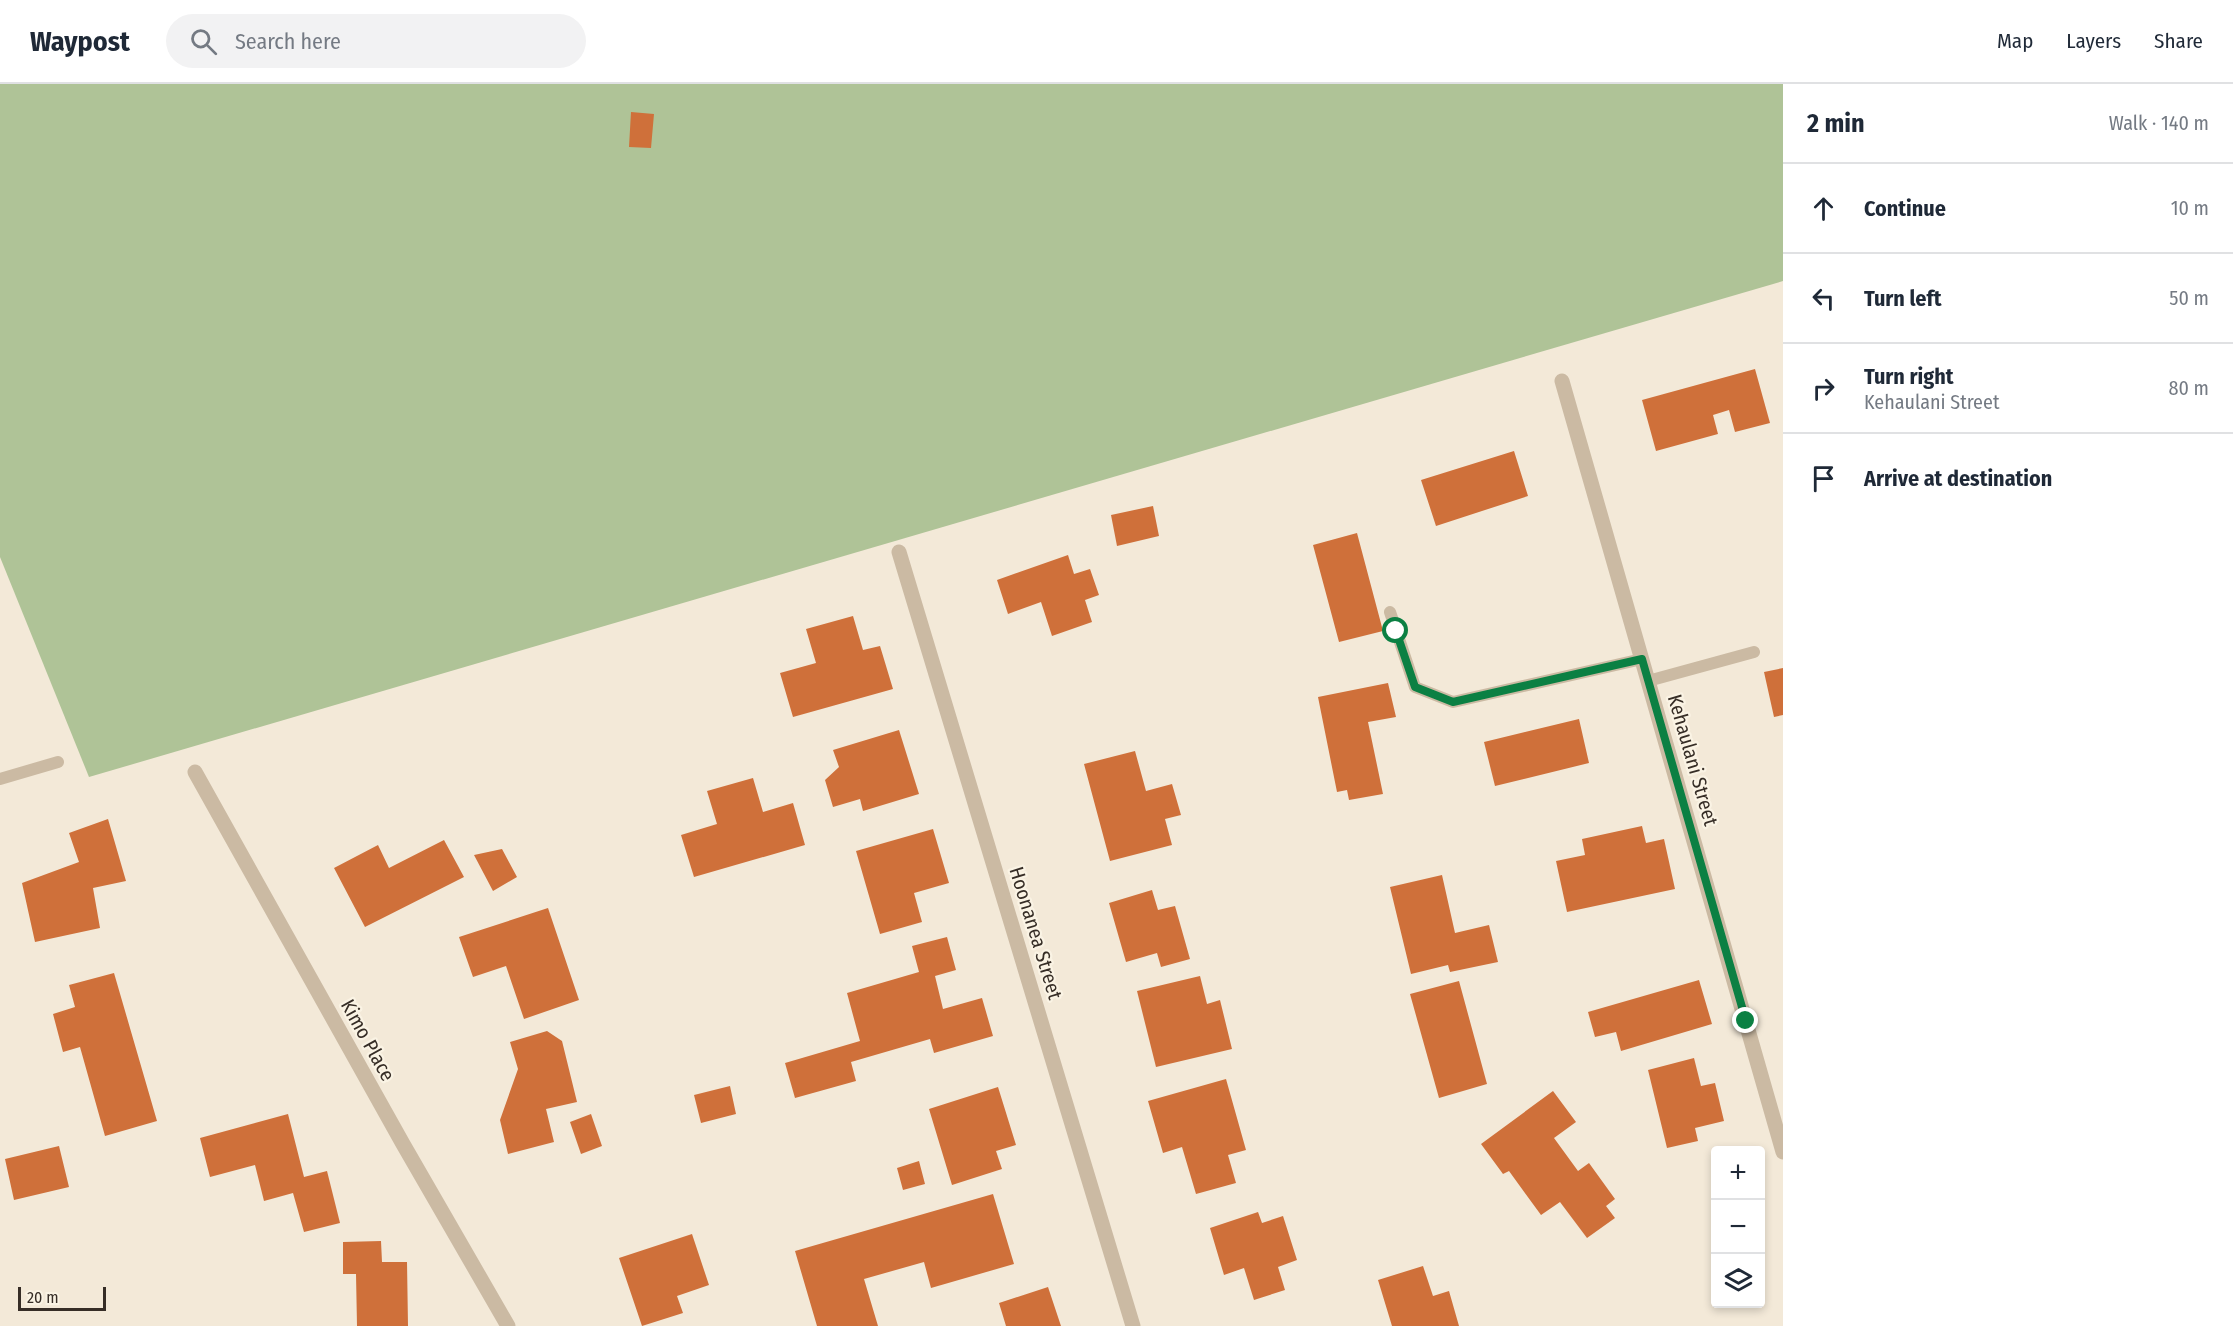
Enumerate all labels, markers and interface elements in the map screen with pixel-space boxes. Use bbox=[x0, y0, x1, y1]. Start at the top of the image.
search box bbox=[166, 14, 586, 68]
text: Waypost bbox=[30, 25, 130, 58]
icon: search bbox=[187, 25, 220, 58]
text: Search here bbox=[235, 28, 341, 55]
text: Map bbox=[1997, 28, 2033, 54]
text: Layers bbox=[2066, 28, 2121, 54]
text: Share bbox=[2154, 28, 2203, 54]
text: 2 min bbox=[1807, 108, 1865, 139]
text: Walk · 140 m bbox=[2109, 111, 2209, 135]
icon: ahead bbox=[1807, 192, 1840, 225]
text: Continue bbox=[1864, 195, 1946, 222]
text: 10 m bbox=[2171, 196, 2209, 220]
icon: left bbox=[1807, 282, 1840, 315]
text: Turn left bbox=[1864, 285, 1942, 312]
text: 50 m bbox=[2169, 286, 2209, 310]
text: Turn right bbox=[1864, 363, 1953, 390]
icon: right bbox=[1807, 372, 1840, 405]
text: 80 m bbox=[2169, 376, 2209, 400]
text: Kehaulani Street bbox=[1864, 390, 1999, 414]
icon: arrive bbox=[1807, 462, 1840, 495]
text: Arrive at destination bbox=[1864, 465, 2052, 492]
route start bbox=[1382, 617, 1408, 643]
street label: Kehaulani Street bbox=[1663, 692, 1723, 829]
street label: Hoonanea Street bbox=[1004, 864, 1068, 1003]
street label: Kimo Place bbox=[336, 995, 400, 1085]
route end bbox=[1732, 1007, 1758, 1033]
map controls bbox=[1711, 1146, 1765, 1308]
button: + bbox=[1711, 1146, 1765, 1200]
button: − bbox=[1711, 1200, 1765, 1254]
button: layers bbox=[1711, 1254, 1765, 1308]
scale bar bbox=[18, 1284, 106, 1312]
text: 20 m bbox=[27, 1288, 58, 1307]

